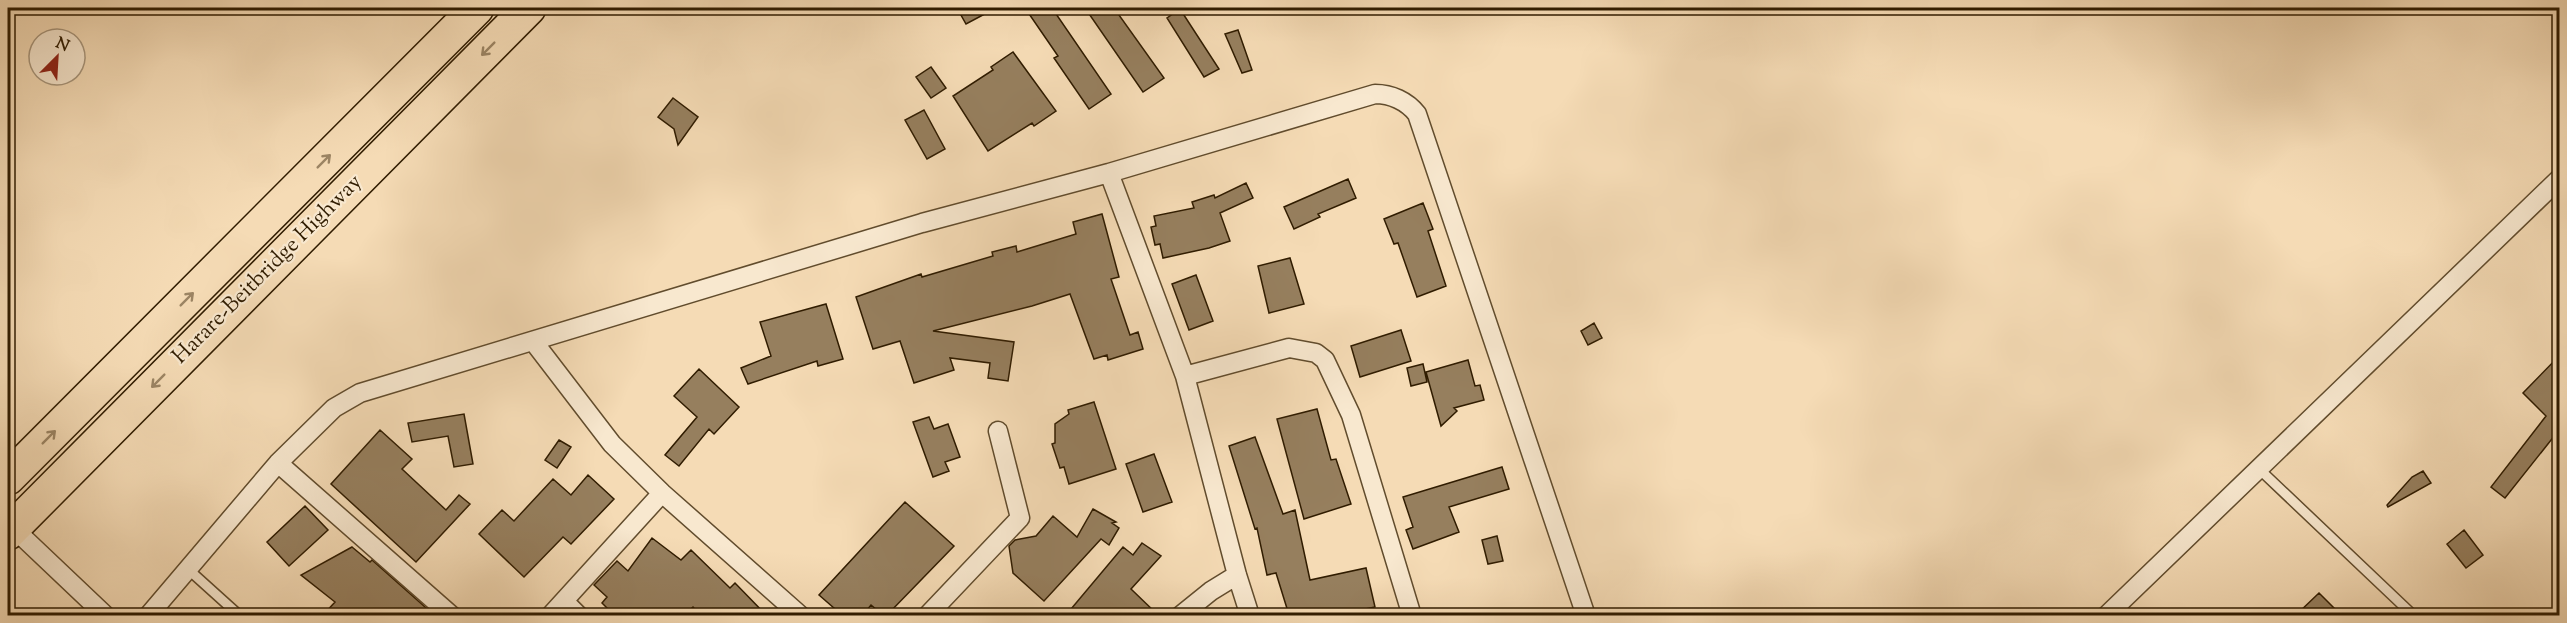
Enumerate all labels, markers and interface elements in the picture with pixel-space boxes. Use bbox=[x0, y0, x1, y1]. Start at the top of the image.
north arrow bbox=[27, 27, 87, 87]
text: N bbox=[52, 32, 73, 59]
one-way arrow bbox=[481, 41, 496, 56]
one-way arrow bbox=[317, 153, 332, 168]
street label: Harare-Beitbridge Highway bbox=[166, 168, 370, 372]
one-way arrow bbox=[179, 291, 194, 306]
one-way arrow bbox=[151, 374, 166, 389]
one-way arrow bbox=[41, 429, 56, 444]

